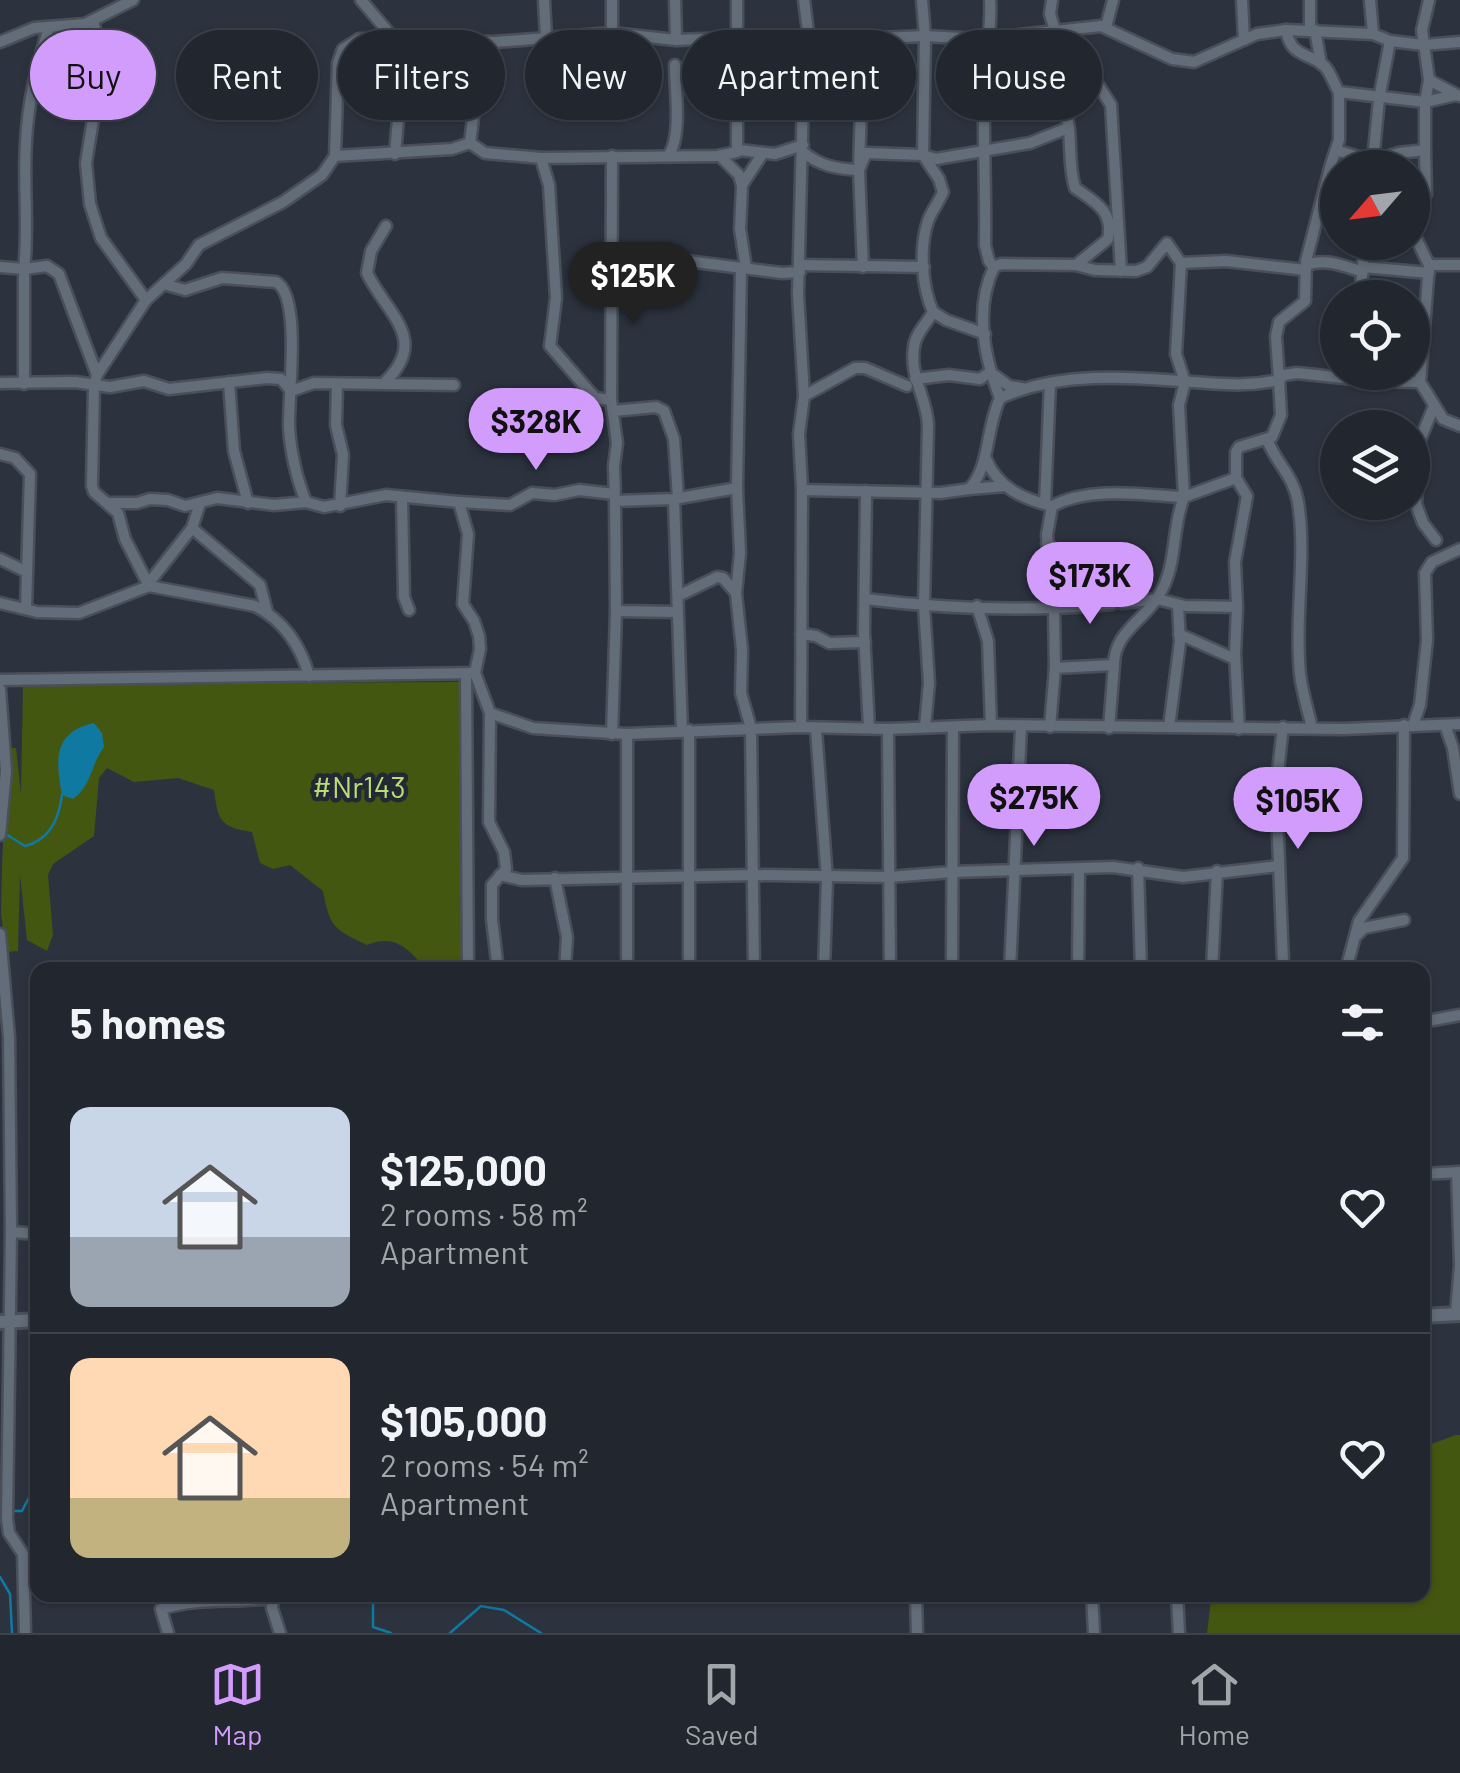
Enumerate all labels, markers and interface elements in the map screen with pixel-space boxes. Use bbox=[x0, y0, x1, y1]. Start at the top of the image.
chip: Buy bbox=[30, 30, 156, 120]
chip: Rent bbox=[176, 30, 318, 120]
chip: Filters bbox=[338, 30, 505, 120]
chip: New bbox=[525, 30, 662, 120]
chip: Apartment bbox=[682, 30, 916, 120]
chip: House bbox=[936, 30, 1102, 120]
north arrow bbox=[1320, 150, 1430, 260]
map controls bbox=[1320, 150, 1430, 520]
pin: $125K bbox=[563, 242, 703, 327]
text: $125K bbox=[591, 255, 675, 293]
button: locate bbox=[1320, 280, 1430, 390]
pin: $328K bbox=[466, 388, 606, 473]
text: $328K bbox=[491, 401, 581, 439]
button: layers bbox=[1320, 410, 1430, 520]
pin: $173K bbox=[1020, 542, 1160, 627]
text: $173K bbox=[1049, 555, 1131, 593]
pin: $275K bbox=[964, 764, 1104, 849]
pin: $105K bbox=[1228, 767, 1368, 852]
park label: #Nr143 bbox=[312, 768, 406, 804]
text: $275K bbox=[989, 777, 1079, 815]
text: $105K bbox=[1255, 780, 1341, 818]
icon: filters bbox=[1335, 995, 1390, 1050]
text: 5 homes bbox=[70, 997, 226, 1047]
text: $125,000 bbox=[380, 1144, 547, 1194]
icon: home bbox=[150, 1147, 270, 1267]
icon: heart bbox=[1335, 1180, 1390, 1235]
text: 2 rooms · 58 m² bbox=[380, 1194, 588, 1232]
text: Apartment bbox=[380, 1232, 529, 1270]
text: $105,000 bbox=[380, 1395, 547, 1445]
icon: home bbox=[150, 1398, 270, 1518]
icon: heart bbox=[1335, 1431, 1390, 1486]
text: 2 rooms · 54 m² bbox=[380, 1445, 589, 1483]
text: Apartment bbox=[380, 1483, 529, 1521]
tab: Map bbox=[210, 1657, 265, 1751]
tab: Saved bbox=[685, 1657, 759, 1751]
tab: Home bbox=[1179, 1657, 1250, 1751]

